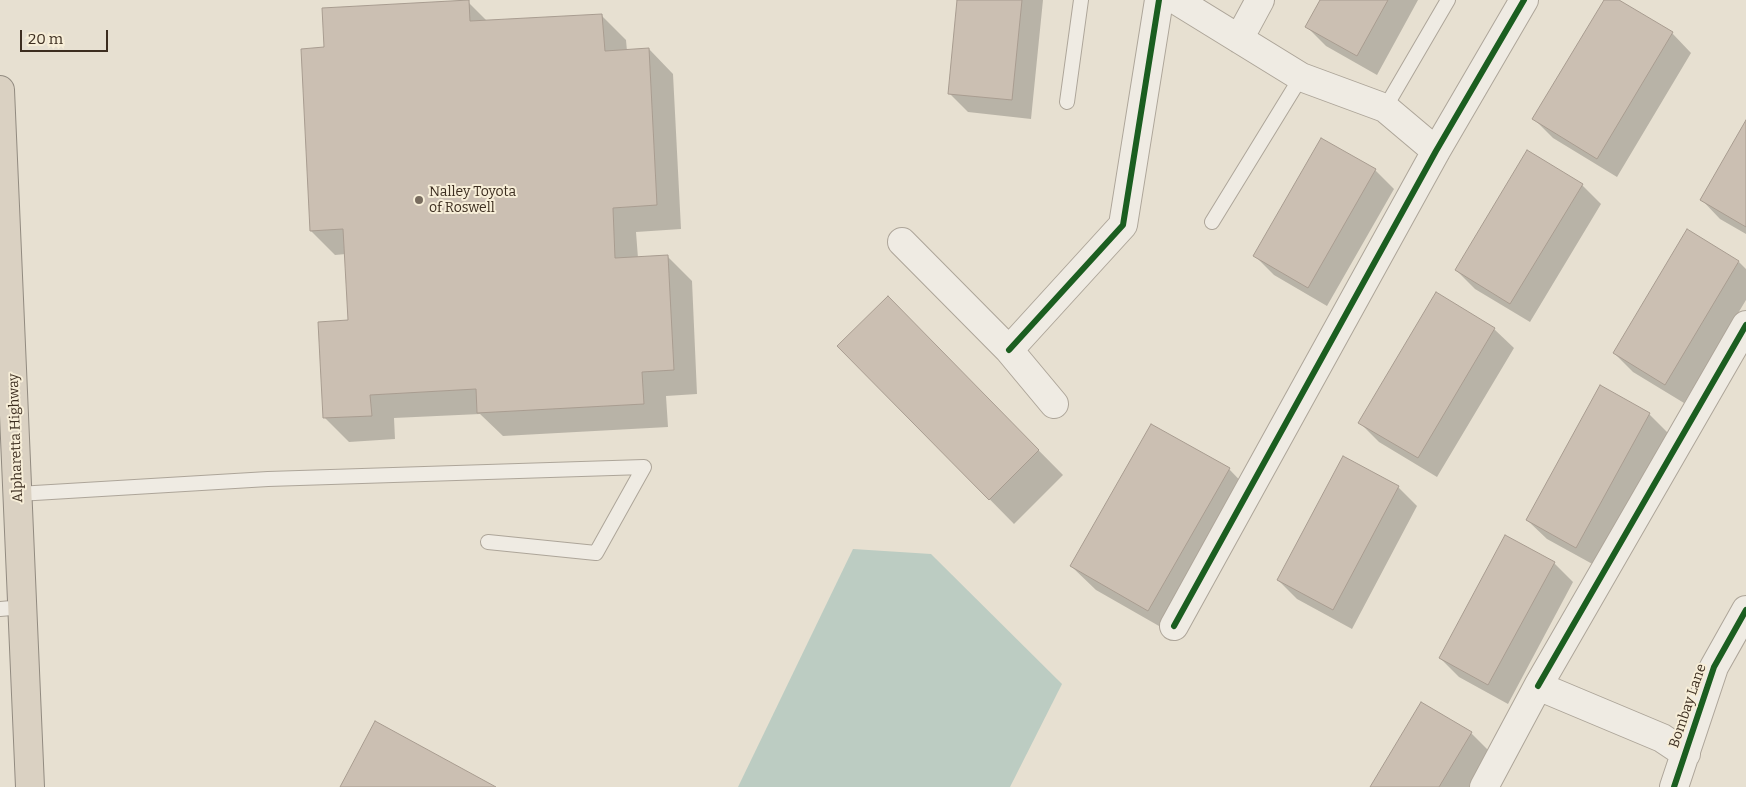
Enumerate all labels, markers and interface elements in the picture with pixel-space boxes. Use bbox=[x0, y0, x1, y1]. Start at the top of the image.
scale bar bbox=[22, 20, 110, 52]
text: 20 m bbox=[28, 30, 63, 48]
place label: Nalley Toyota of Roswell bbox=[429, 184, 516, 216]
marker: Nalley Toyota of Roswell bbox=[413, 194, 425, 206]
street label: Alpharetta Highway bbox=[5, 373, 27, 503]
street label: Bombay Lane bbox=[1666, 662, 1710, 750]

